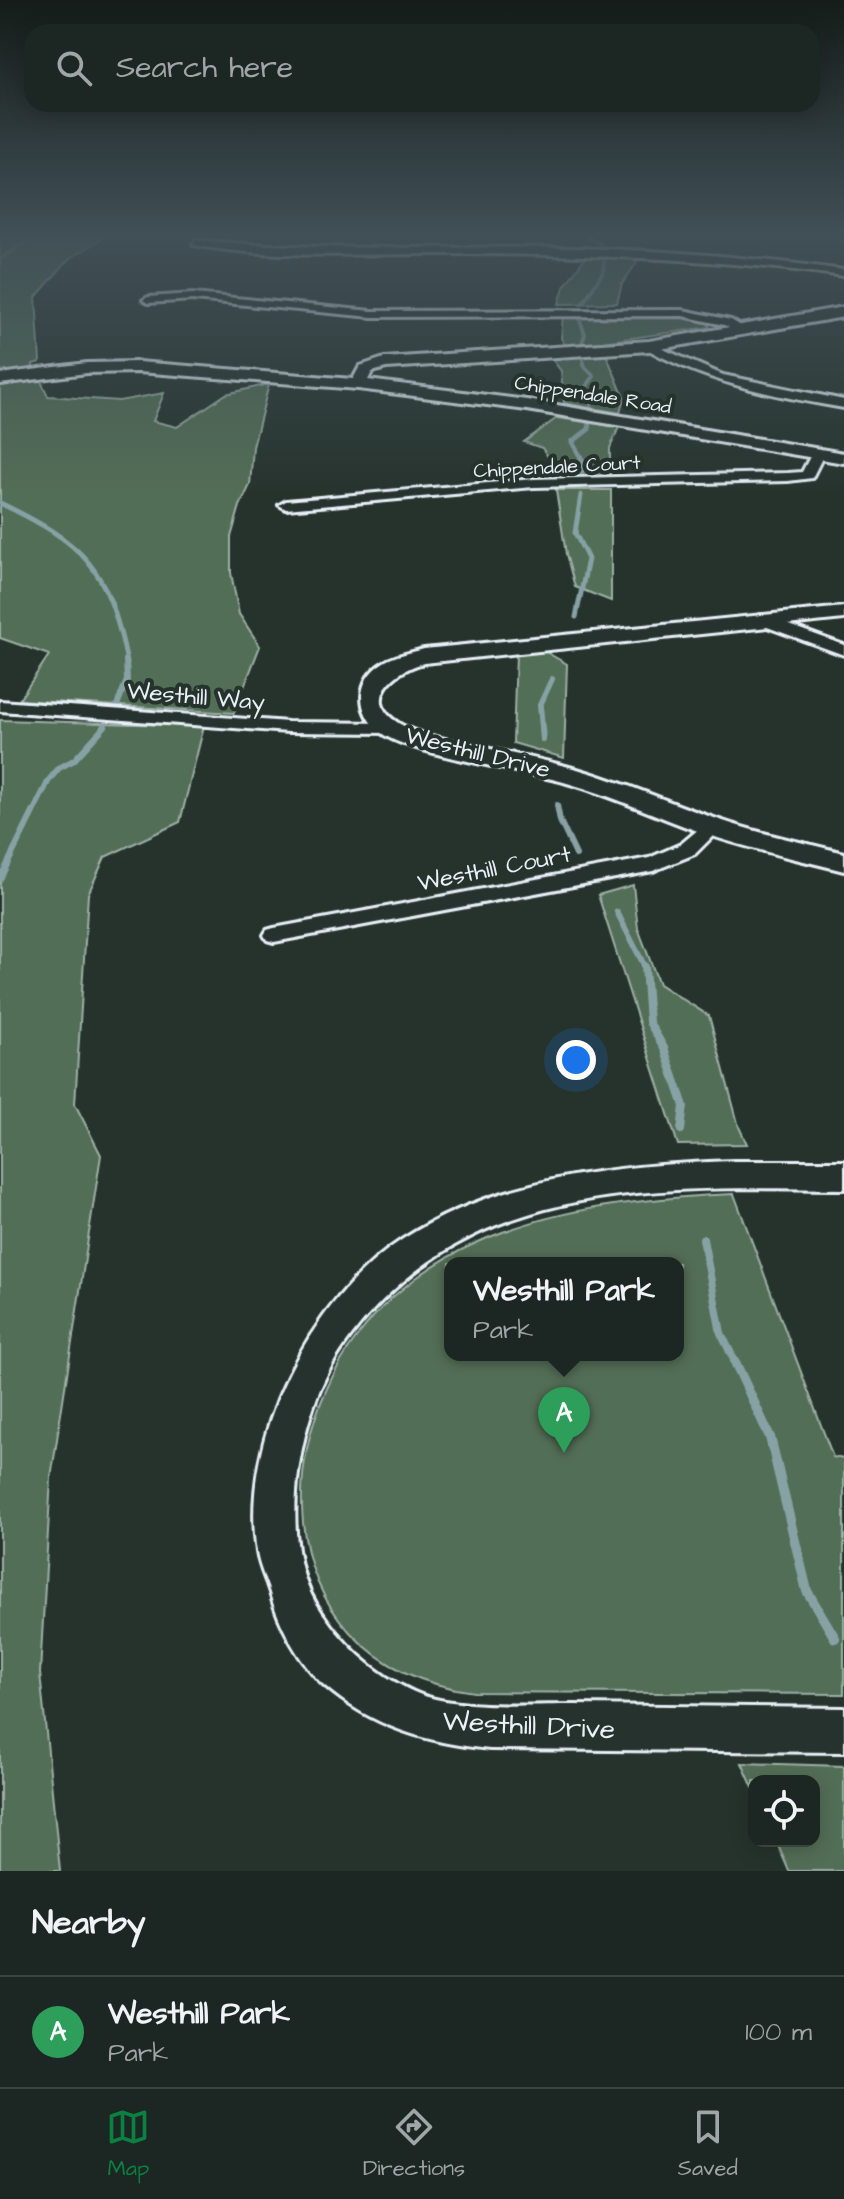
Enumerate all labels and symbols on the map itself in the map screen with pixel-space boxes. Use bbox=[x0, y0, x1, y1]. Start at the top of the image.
street label: Chippendale Road bbox=[512, 369, 673, 421]
street label: Chippendale Court bbox=[473, 449, 641, 485]
street label: Westhill Way bbox=[126, 674, 266, 721]
street label: Westhill Drive bbox=[402, 719, 554, 787]
street label: Westhill Court bbox=[415, 837, 574, 901]
your location bbox=[556, 1040, 596, 1080]
pin: A bbox=[538, 1387, 590, 1453]
street label: Westhill Drive bbox=[442, 1702, 616, 1749]

